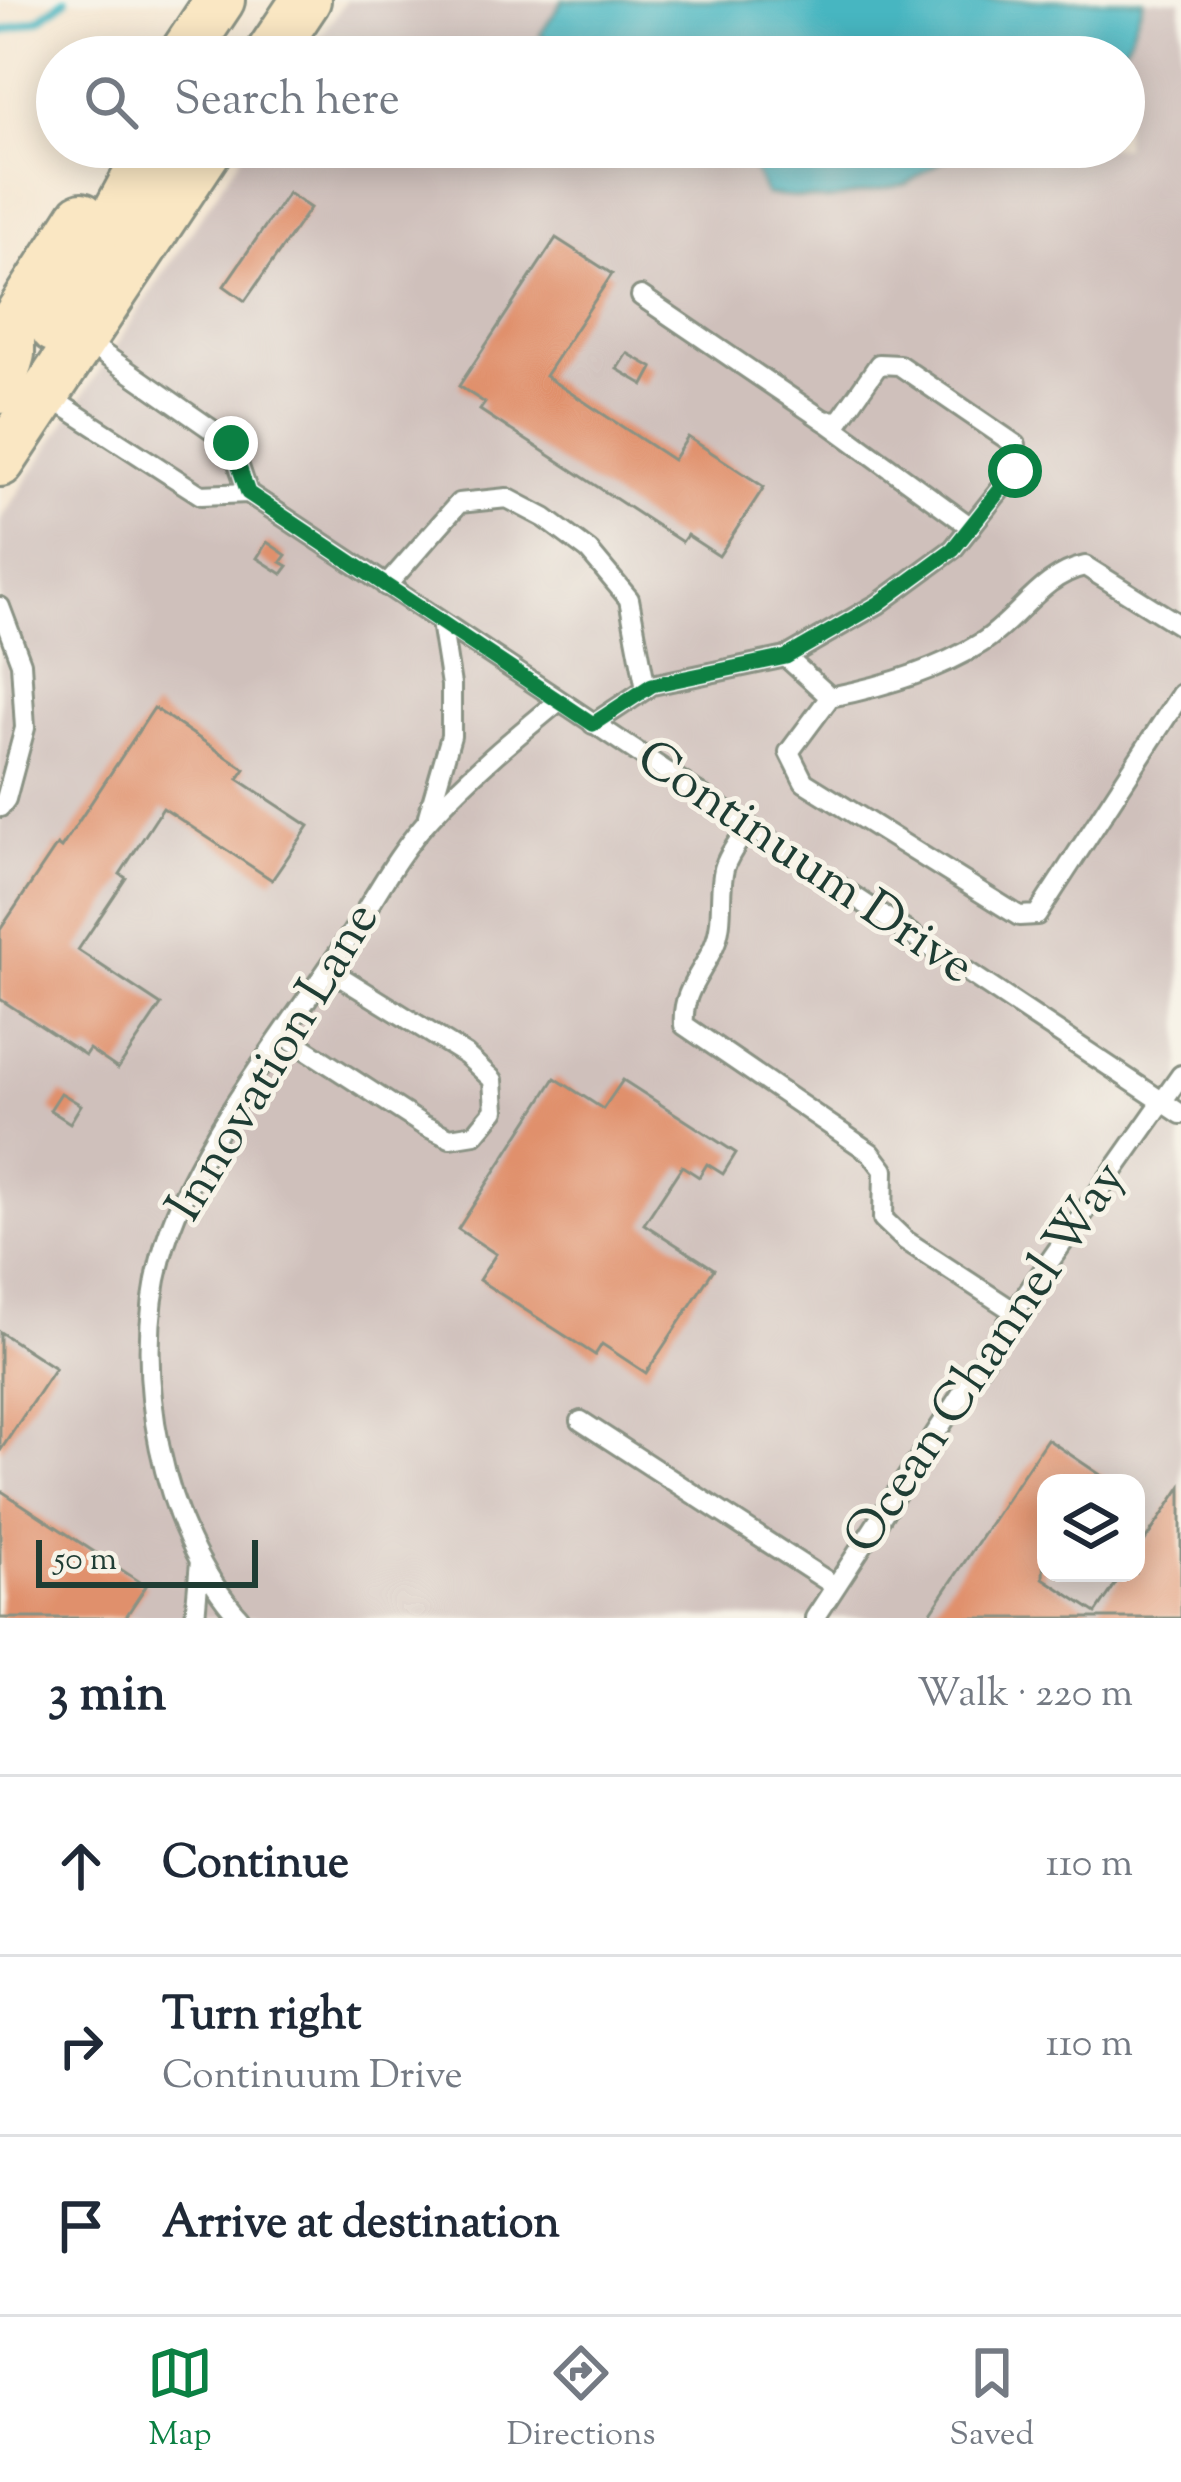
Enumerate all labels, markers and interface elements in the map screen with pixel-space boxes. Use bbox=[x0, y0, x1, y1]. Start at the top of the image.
search box bbox=[36, 36, 1145, 168]
icon: search bbox=[78, 69, 144, 135]
text: Search here bbox=[174, 70, 400, 135]
route end bbox=[204, 416, 258, 470]
route start bbox=[988, 444, 1042, 498]
street label: Continuum Drive bbox=[621, 724, 987, 1004]
street label: Innovation Lane bbox=[151, 890, 399, 1236]
street label: Ocean Channel Way bbox=[828, 1148, 1146, 1570]
map controls bbox=[1037, 1474, 1145, 1582]
button: layers bbox=[1037, 1474, 1145, 1582]
scale bar bbox=[36, 1534, 258, 1587]
text: 50 m bbox=[54, 1537, 117, 1585]
text: 3 min bbox=[48, 1660, 166, 1733]
text: Walk · 220 m bbox=[917, 1668, 1133, 1724]
icon: ahead bbox=[48, 1833, 114, 1899]
text: Continue bbox=[162, 1833, 349, 1898]
text: 110 m bbox=[1046, 1838, 1133, 1894]
text: Turn right bbox=[162, 1985, 361, 2050]
icon: right bbox=[48, 2013, 114, 2079]
text: 110 m bbox=[1046, 2018, 1133, 2074]
text: Continuum Drive bbox=[162, 2050, 463, 2106]
icon: arrive bbox=[48, 2193, 114, 2259]
text: Arrive at destination bbox=[162, 2193, 560, 2258]
tab: Map bbox=[147, 2340, 213, 2460]
tab: Directions bbox=[507, 2340, 656, 2460]
tab: Saved bbox=[949, 2340, 1034, 2460]

